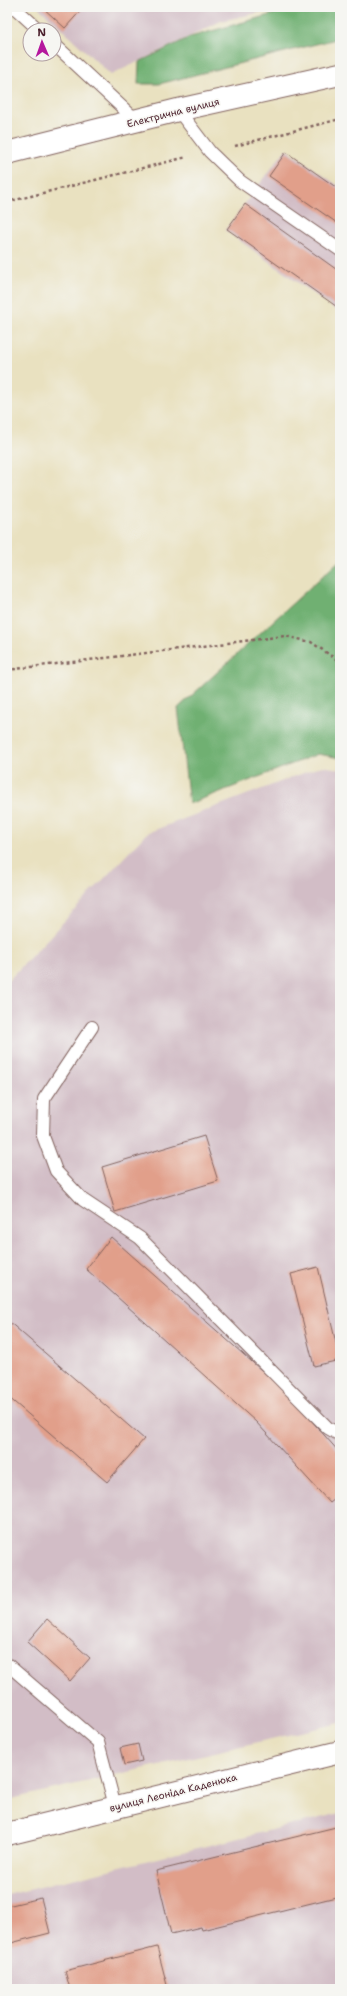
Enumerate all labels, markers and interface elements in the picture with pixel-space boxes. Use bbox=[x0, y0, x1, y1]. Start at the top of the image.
north arrow bbox=[22, 22, 62, 62]
text: N bbox=[37, 25, 47, 40]
street label: Електрична вулиця bbox=[125, 95, 221, 130]
street label: вулиця Леоніда Каденюка bbox=[108, 1770, 239, 1815]

